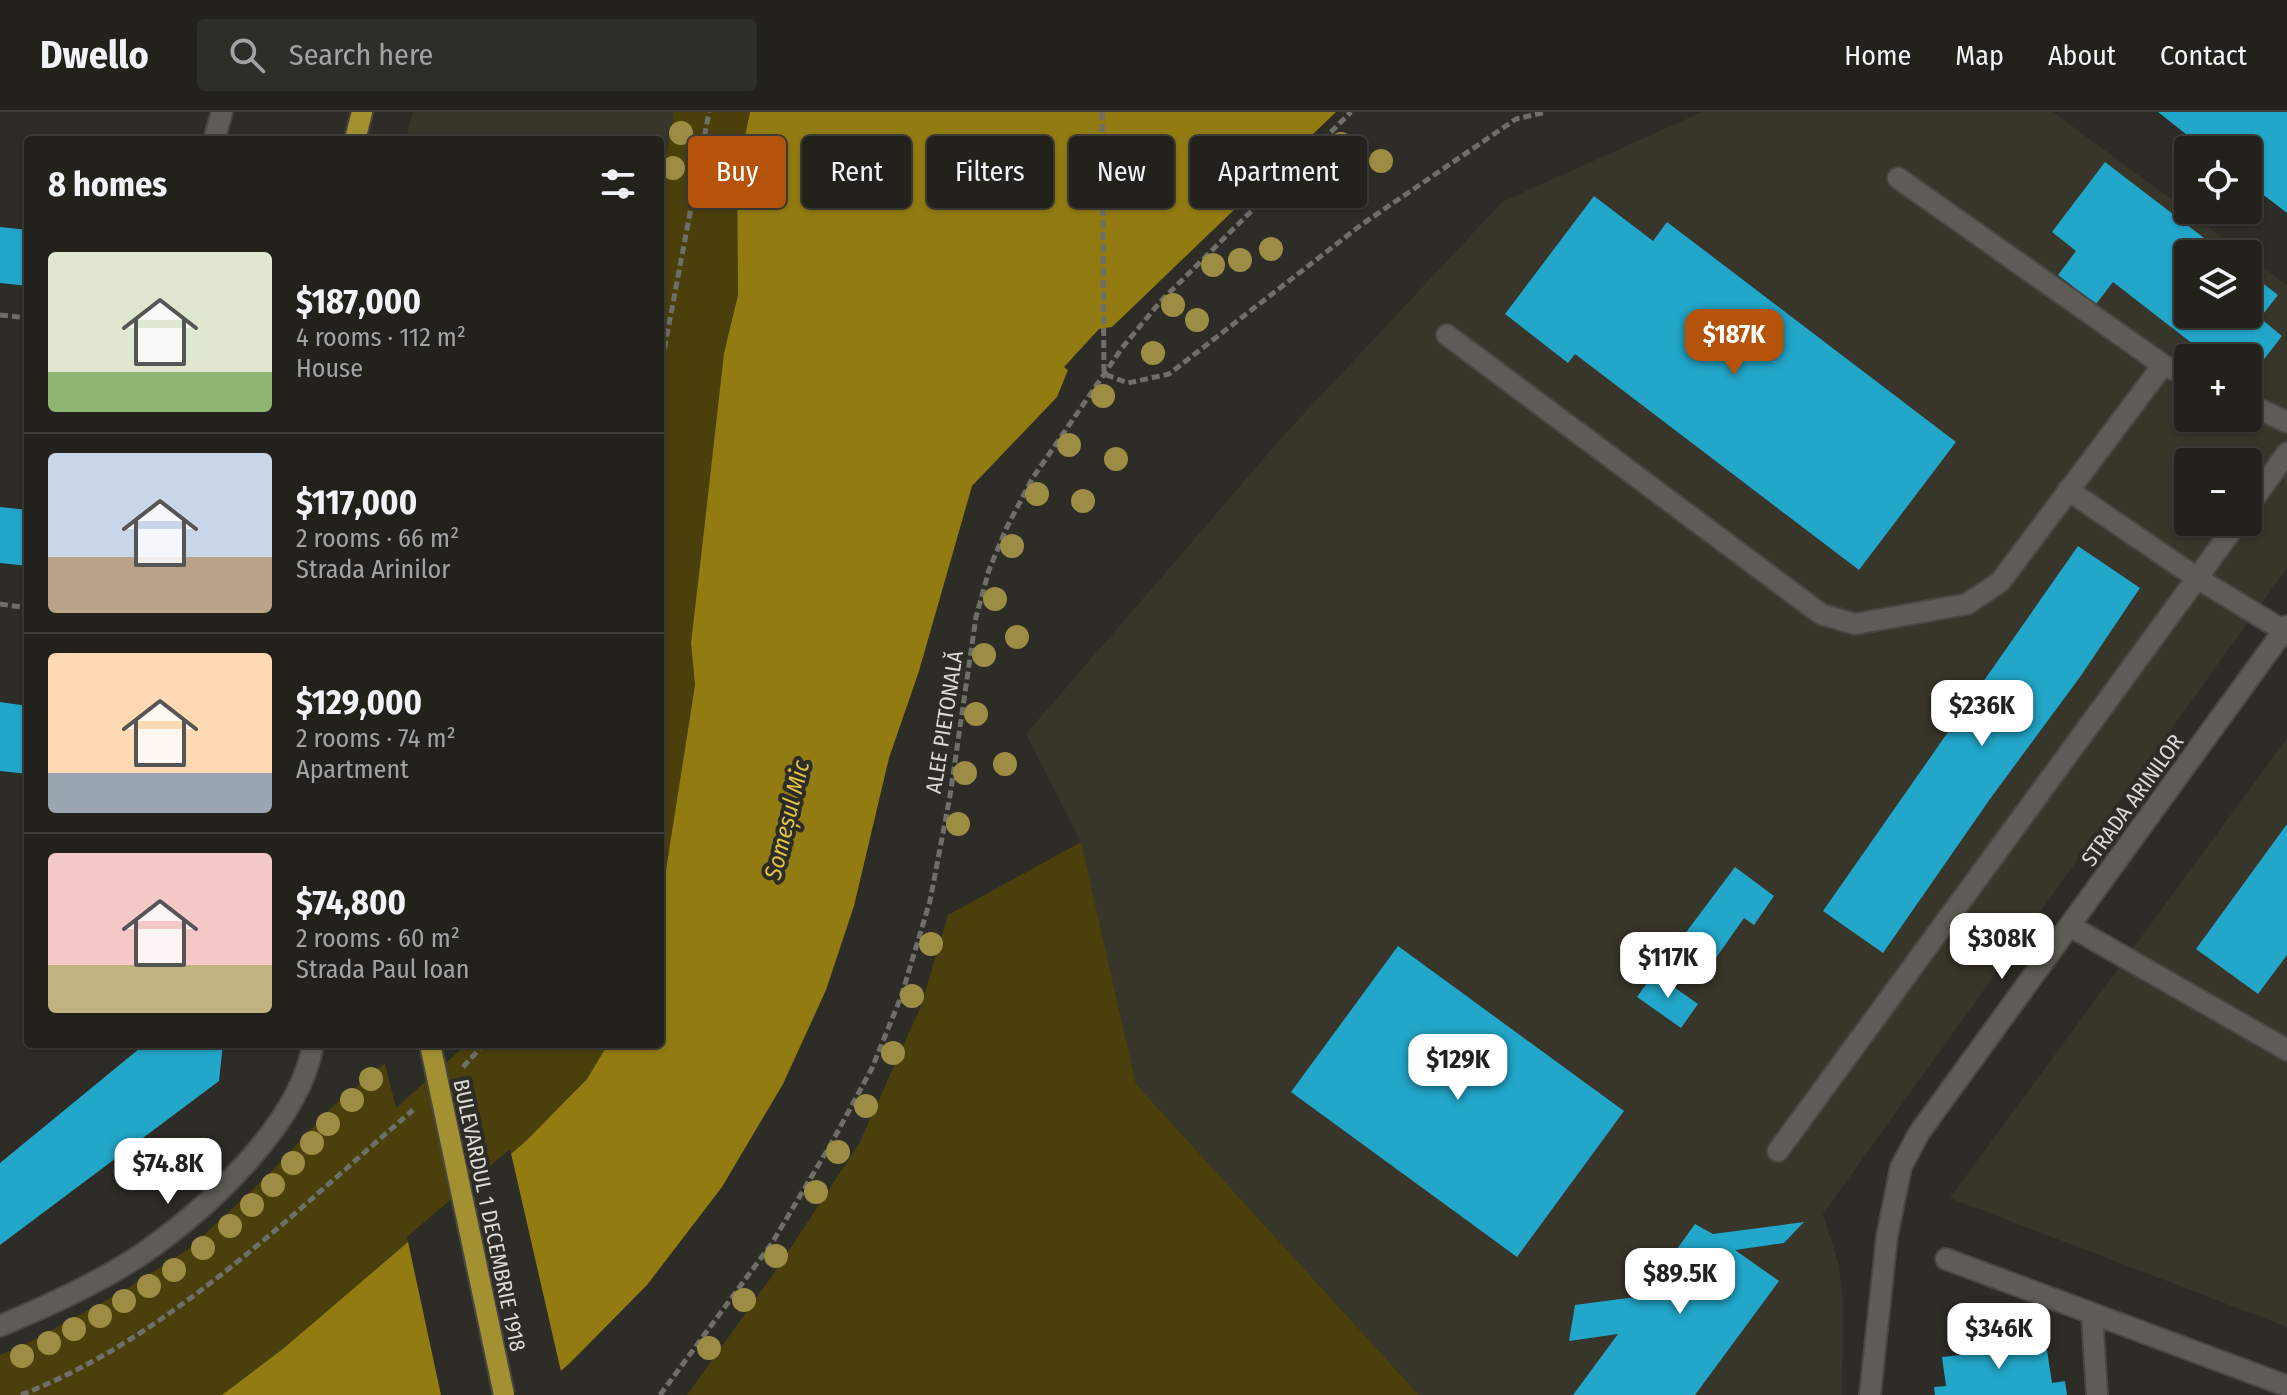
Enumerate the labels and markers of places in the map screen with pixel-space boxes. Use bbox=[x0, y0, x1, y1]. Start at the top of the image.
pin: $187K bbox=[1678, 309, 1790, 377]
pin: $236K bbox=[1926, 680, 2038, 748]
pin: $308K bbox=[1946, 913, 2058, 981]
pin: $117K bbox=[1612, 932, 1724, 1000]
pin: $129K bbox=[1402, 1034, 1514, 1102]
pin: $74.8K bbox=[103, 1138, 233, 1206]
pin: $89.5K bbox=[1615, 1248, 1745, 1316]
pin: $346K bbox=[1943, 1303, 2055, 1371]

